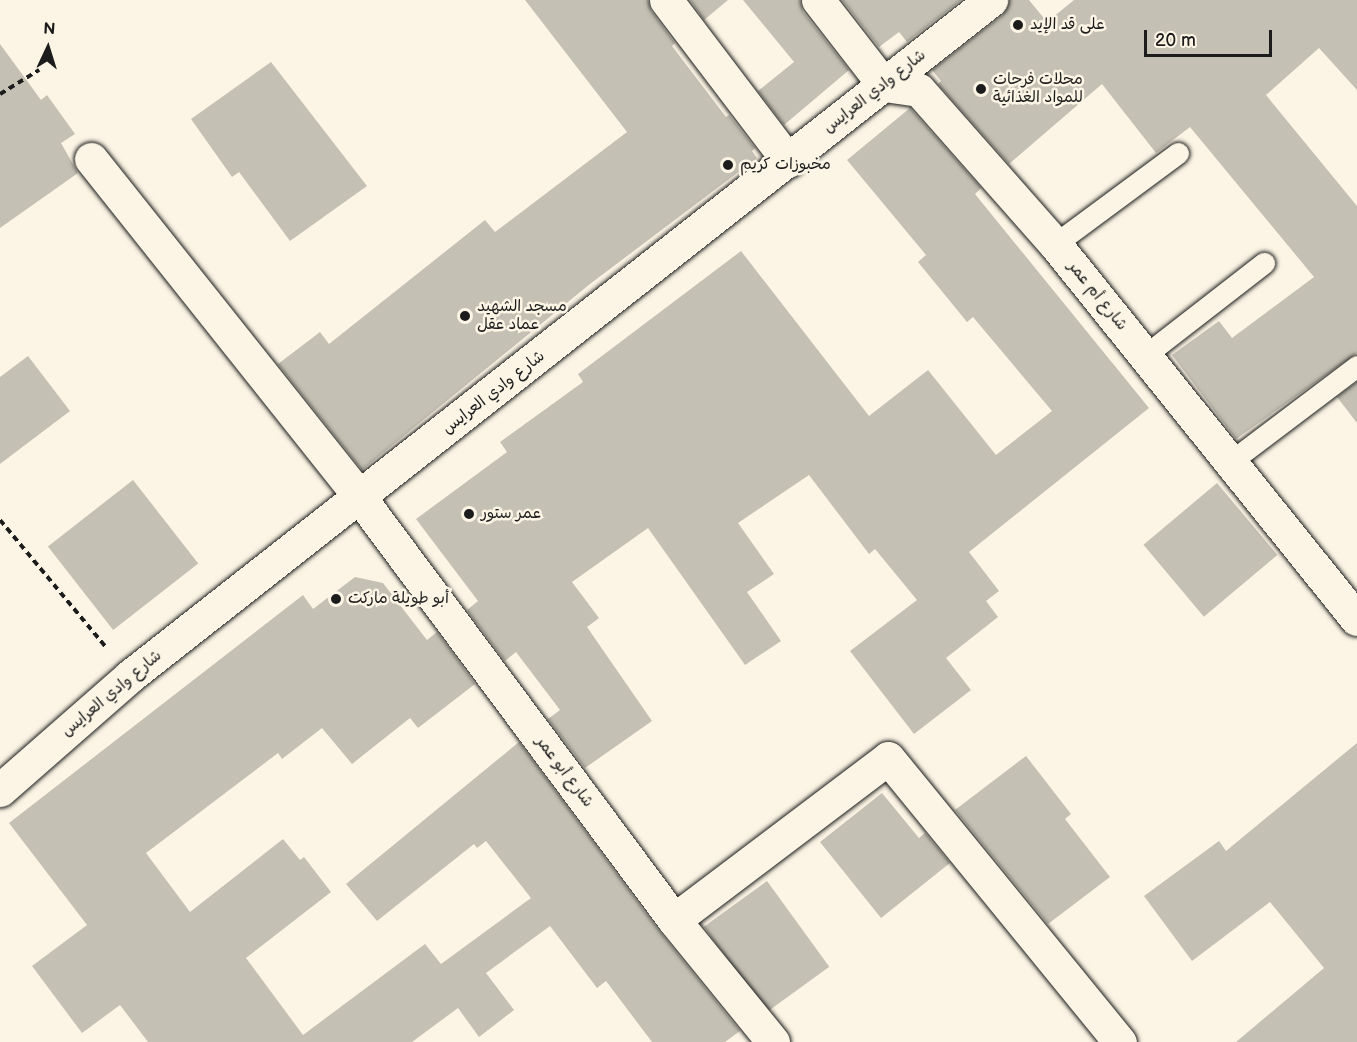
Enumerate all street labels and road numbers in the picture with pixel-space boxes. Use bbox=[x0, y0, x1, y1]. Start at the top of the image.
street label: شارع وادي العرايس bbox=[820, 46, 930, 138]
street label: شارع أم عمر bbox=[1063, 257, 1131, 335]
street label: شارع وادي العرايس bbox=[439, 347, 549, 439]
street label: شارع وادي العرايس bbox=[58, 647, 166, 741]
street label: شارع أبو عمر bbox=[531, 733, 597, 811]

